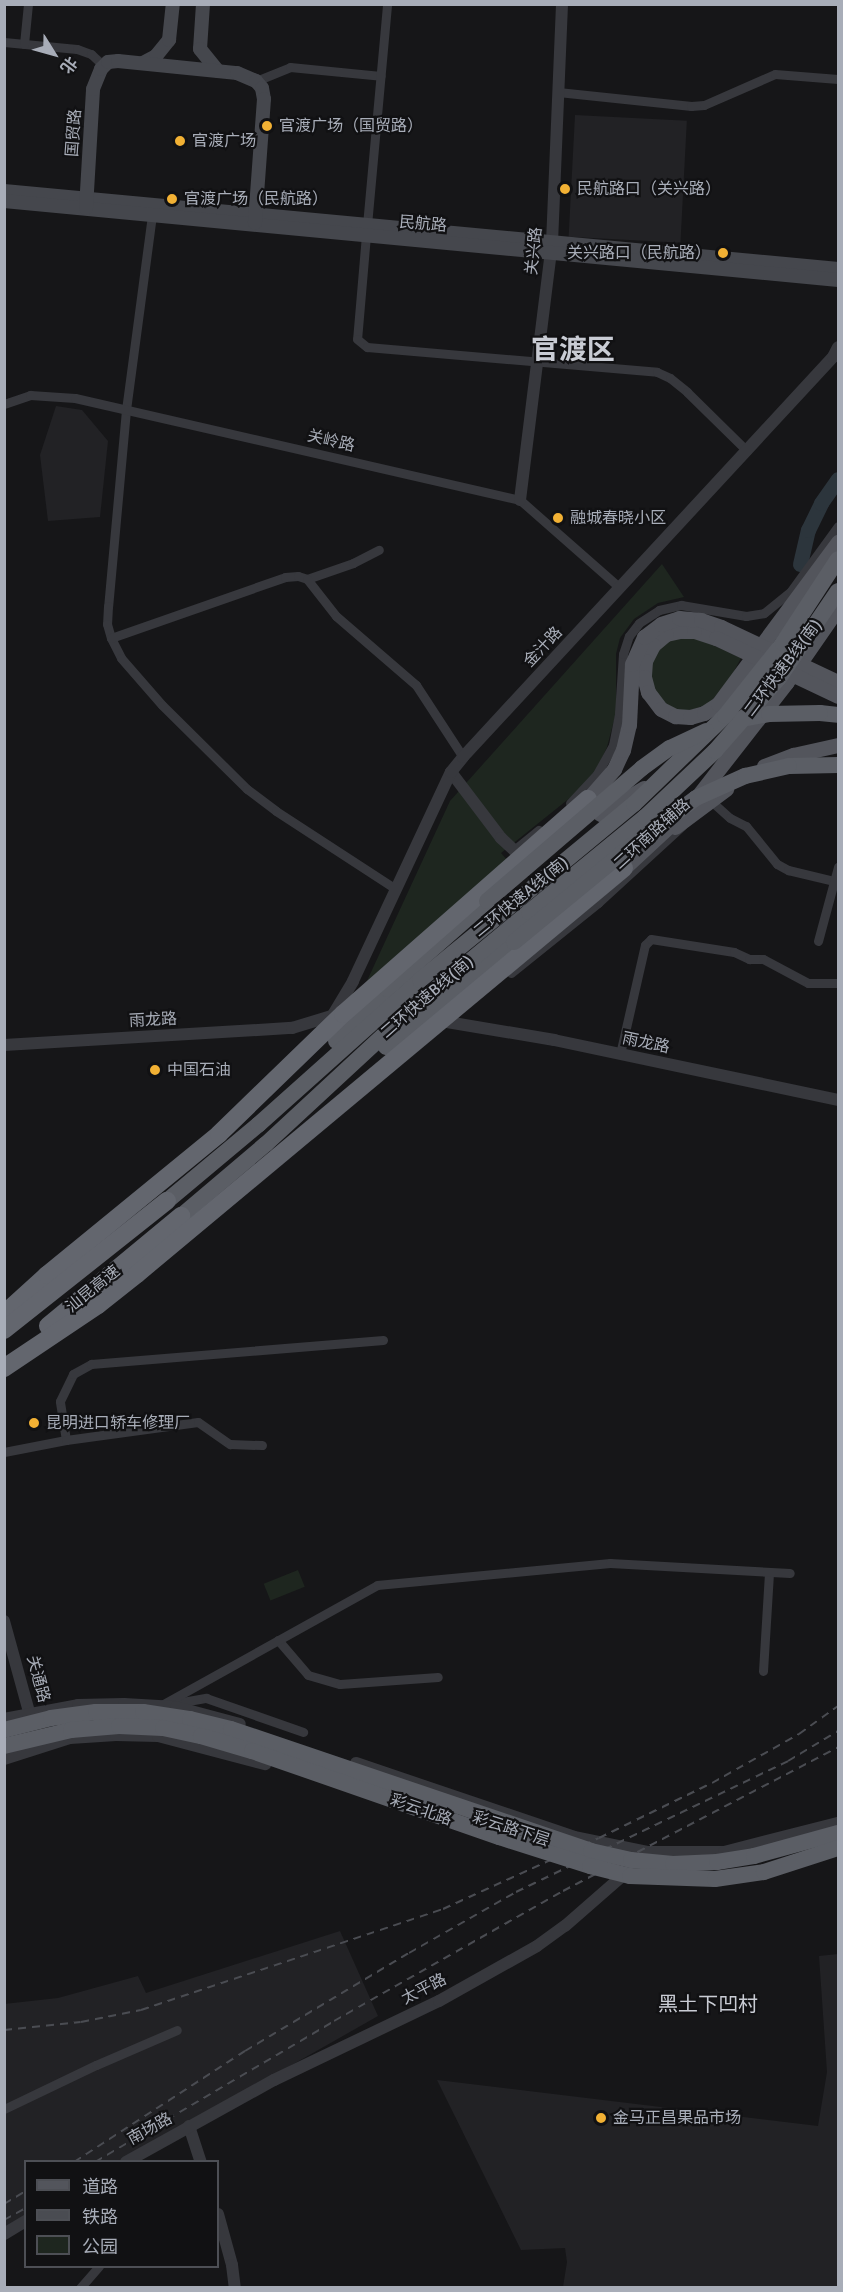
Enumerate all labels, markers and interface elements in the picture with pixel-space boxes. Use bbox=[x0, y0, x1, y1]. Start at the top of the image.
north arrow bbox=[24, 24, 84, 84]
text: 北 bbox=[56, 52, 81, 77]
street label: 国贸路 bbox=[63, 108, 85, 158]
place label: 官渡广场（国贸路） bbox=[279, 116, 423, 136]
marker: 官渡广场（国贸路） bbox=[260, 119, 274, 133]
place label: 官渡广场 bbox=[192, 131, 256, 151]
marker: 官渡广场 bbox=[173, 134, 187, 148]
place label: 民航路口（关兴路） bbox=[577, 179, 721, 199]
marker: 民航路口（关兴路） bbox=[558, 182, 572, 196]
place label: 官渡广场（民航路） bbox=[184, 189, 328, 209]
marker: 官渡广场（民航路） bbox=[165, 192, 179, 206]
street label: 民航路 bbox=[398, 212, 448, 236]
street label: 关兴路 bbox=[522, 226, 546, 276]
place label: 关兴路口（民航路） bbox=[567, 243, 711, 263]
marker: 关兴路口（民航路） bbox=[716, 246, 730, 260]
district label: 官渡区 bbox=[531, 333, 615, 367]
street label: 关岭路 bbox=[305, 426, 357, 456]
place label: 融城春晓小区 bbox=[570, 508, 666, 528]
marker: 融城春晓小区 bbox=[551, 511, 565, 525]
street label: 二环快速B线(南) bbox=[740, 616, 826, 720]
street label: 金汁路 bbox=[520, 623, 566, 671]
street label: 二环南路辅路 bbox=[610, 795, 694, 873]
street label: 二环快速A线(南) bbox=[470, 853, 572, 941]
street label: 二环快速B线(南) bbox=[377, 952, 477, 1042]
street label: 雨龙路 bbox=[129, 1009, 177, 1031]
street label: 雨龙路 bbox=[621, 1029, 671, 1057]
place label: 中国石油 bbox=[167, 1060, 231, 1080]
marker: 中国石油 bbox=[148, 1063, 162, 1077]
street label: 汕昆高速 bbox=[62, 1261, 124, 1317]
place label: 昆明进口轿车修理厂 bbox=[46, 1413, 190, 1433]
marker: 昆明进口轿车修理厂 bbox=[27, 1416, 41, 1430]
street label: 关通路 bbox=[23, 1653, 53, 1705]
street label: 彩云北路 bbox=[388, 1791, 454, 1829]
street label: 彩云路下层 bbox=[470, 1808, 552, 1850]
street label: 太平路 bbox=[398, 1970, 450, 2008]
district label: 黑土下凹村 bbox=[658, 1992, 758, 2016]
place label: 金马正昌果品市场 bbox=[613, 2108, 741, 2128]
street label: 南场路 bbox=[124, 2109, 176, 2149]
marker: 金马正昌果品市场 bbox=[594, 2111, 608, 2125]
legend bbox=[24, 2160, 219, 2268]
text: 道路 bbox=[82, 2176, 118, 2198]
text: 铁路 bbox=[82, 2206, 118, 2228]
text: 公园 bbox=[82, 2236, 118, 2258]

